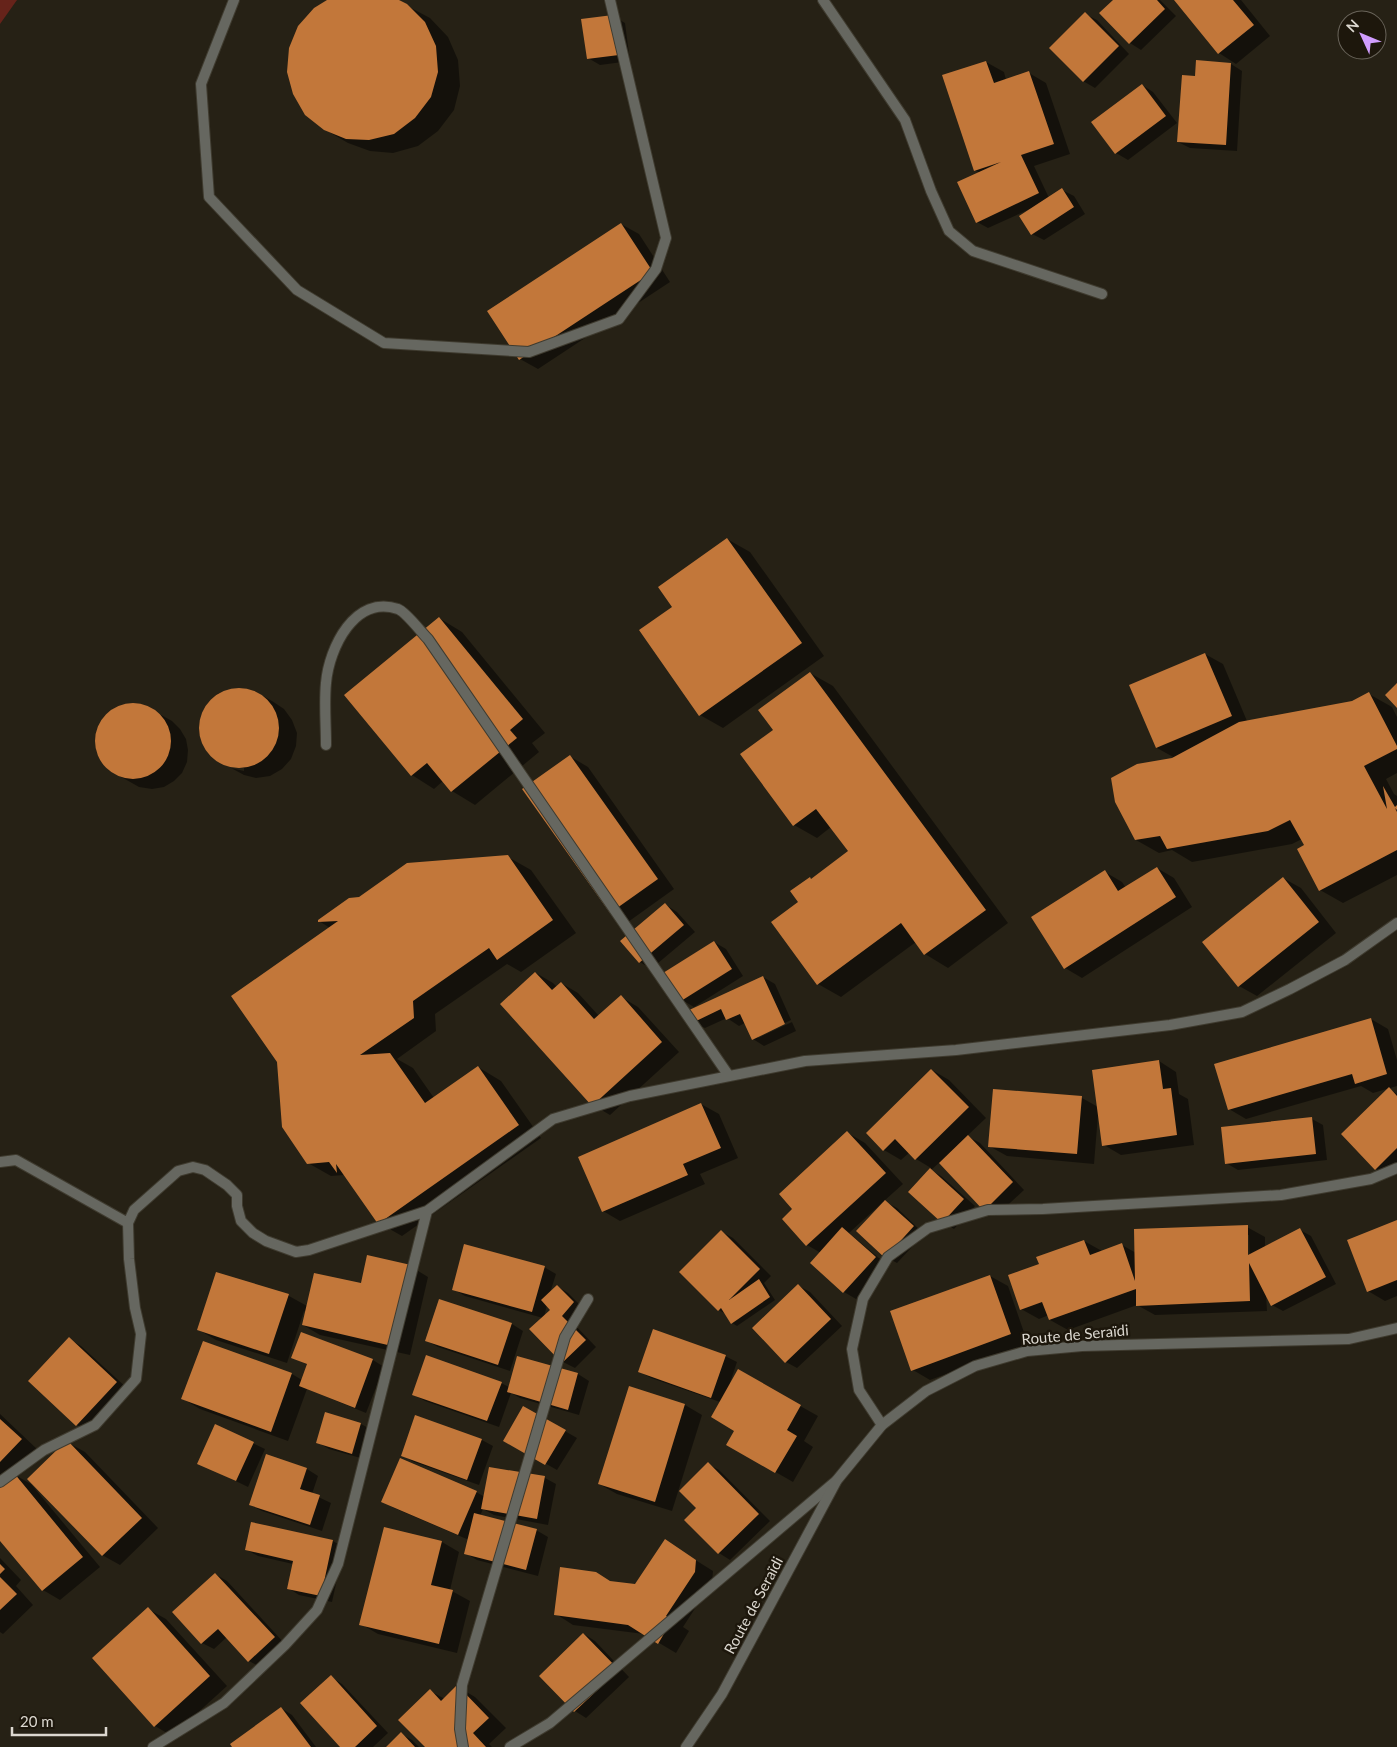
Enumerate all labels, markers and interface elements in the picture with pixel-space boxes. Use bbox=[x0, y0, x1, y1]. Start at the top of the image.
north arrow bbox=[1337, 10, 1387, 60]
text: N bbox=[1342, 16, 1362, 35]
street label: Route de Seraïdi bbox=[1021, 1320, 1129, 1348]
street label: Route de Seraïdi bbox=[720, 1553, 786, 1657]
scale bar bbox=[12, 1704, 106, 1736]
text: 20 m bbox=[20, 1712, 54, 1730]

